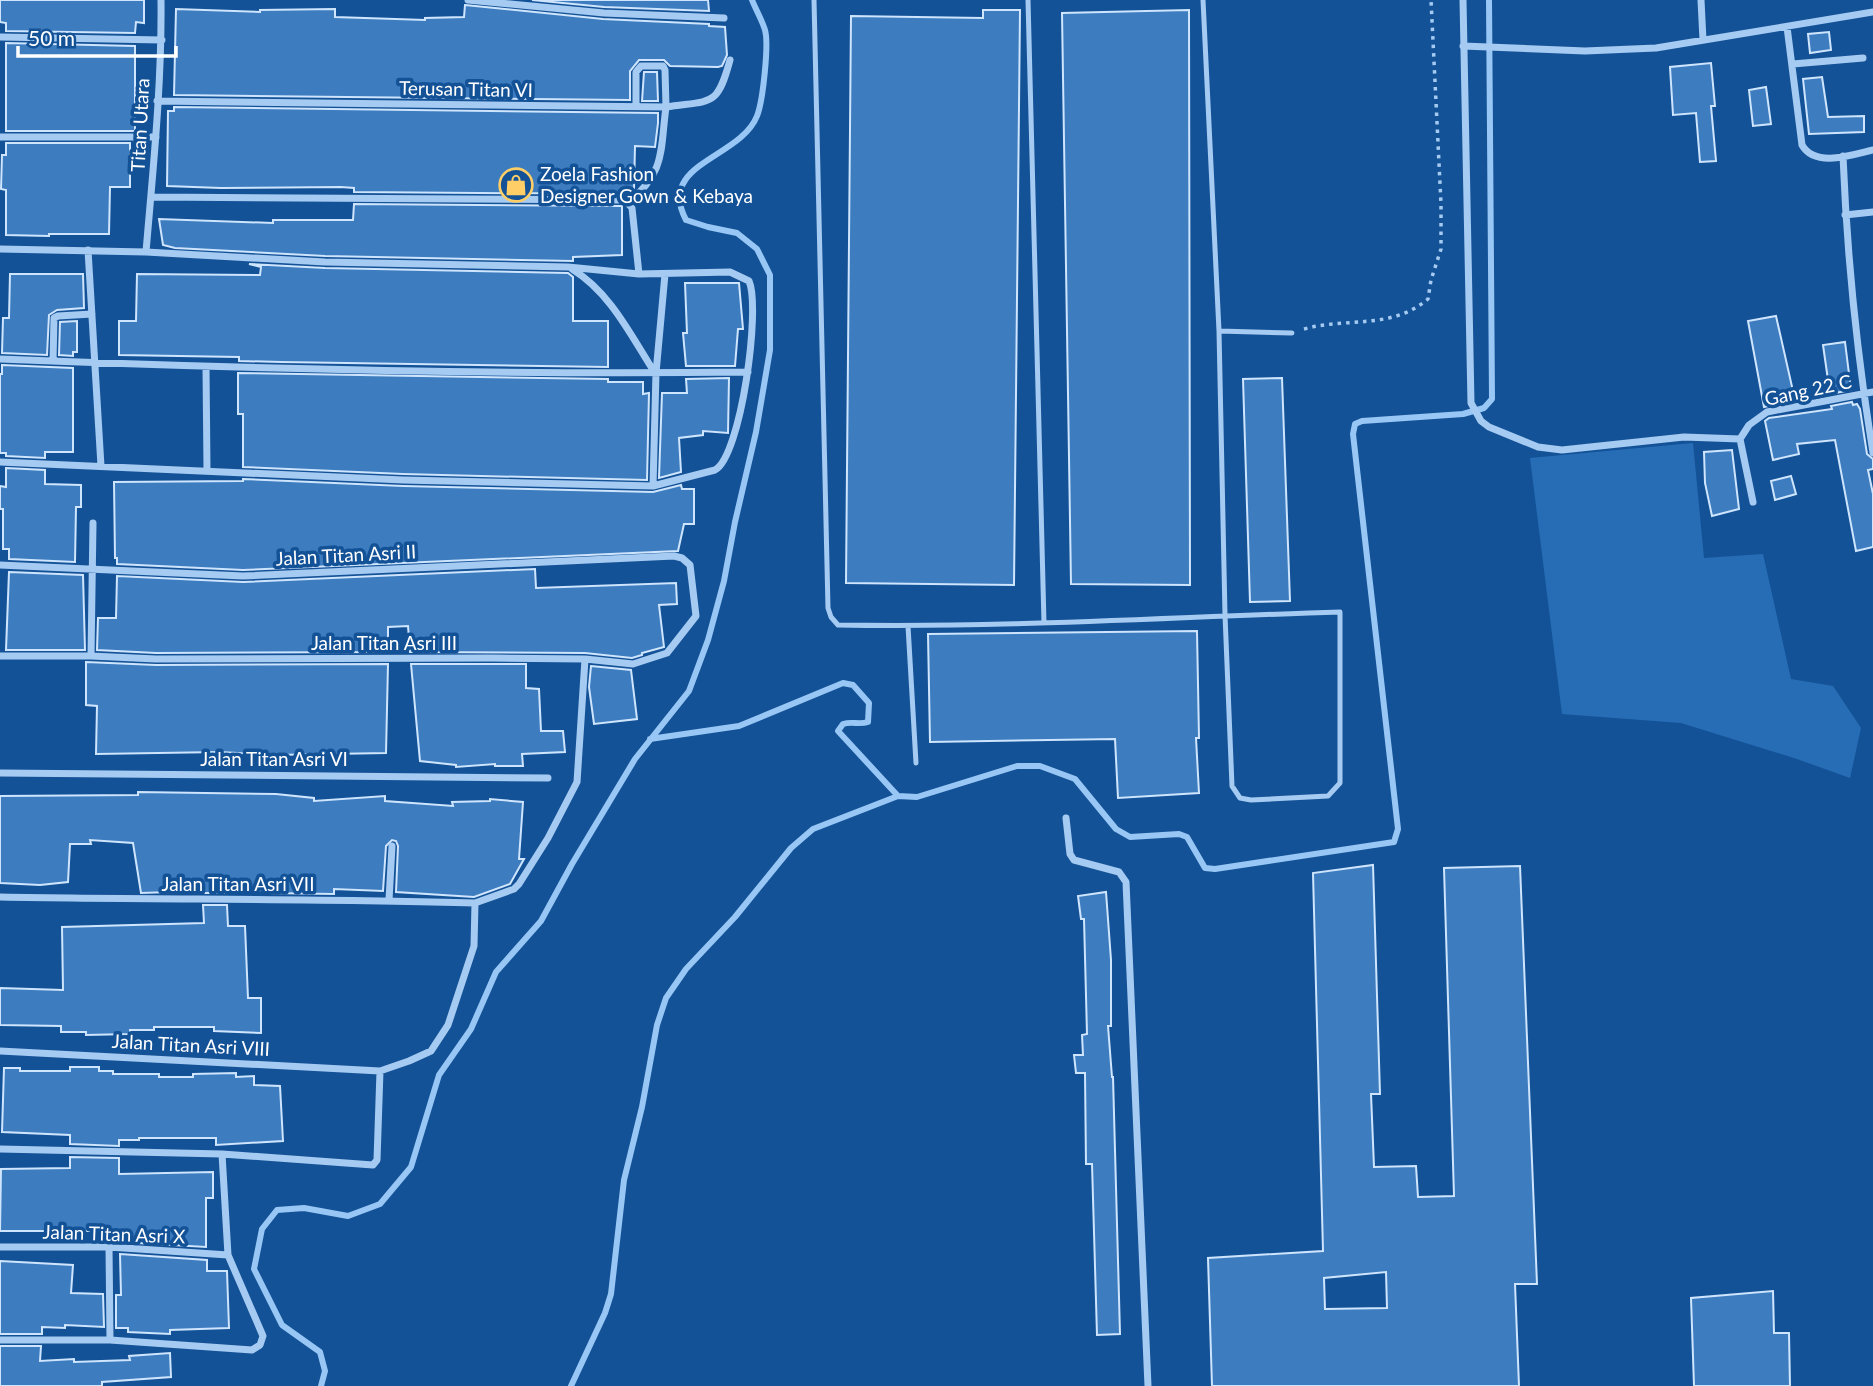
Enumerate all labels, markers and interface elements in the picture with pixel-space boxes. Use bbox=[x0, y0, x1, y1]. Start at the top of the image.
scale bar bbox=[18, 14, 175, 58]
text: 50 m bbox=[28, 25, 75, 50]
street label: Terusan Titan VI bbox=[399, 76, 533, 101]
street label: Titan Utara bbox=[126, 78, 153, 172]
place label: Zoela Fashion Designer Gown & Kebaya bbox=[540, 162, 753, 207]
shop icon: Zoela Fashion Designer Gown & Kebaya bbox=[497, 166, 535, 204]
street label: Gang 22 C bbox=[1762, 369, 1854, 410]
street label: Jalan Titan Asri II bbox=[275, 539, 417, 570]
street label: Jalan Titan Asri III bbox=[311, 631, 457, 654]
street label: Jalan Titan Asri VI bbox=[200, 747, 348, 770]
street label: Jalan Titan Asri VII bbox=[162, 872, 314, 895]
street label: Jalan Titan Asri VIII bbox=[111, 1029, 271, 1060]
street label: Jalan Titan Asri X bbox=[42, 1220, 186, 1248]

